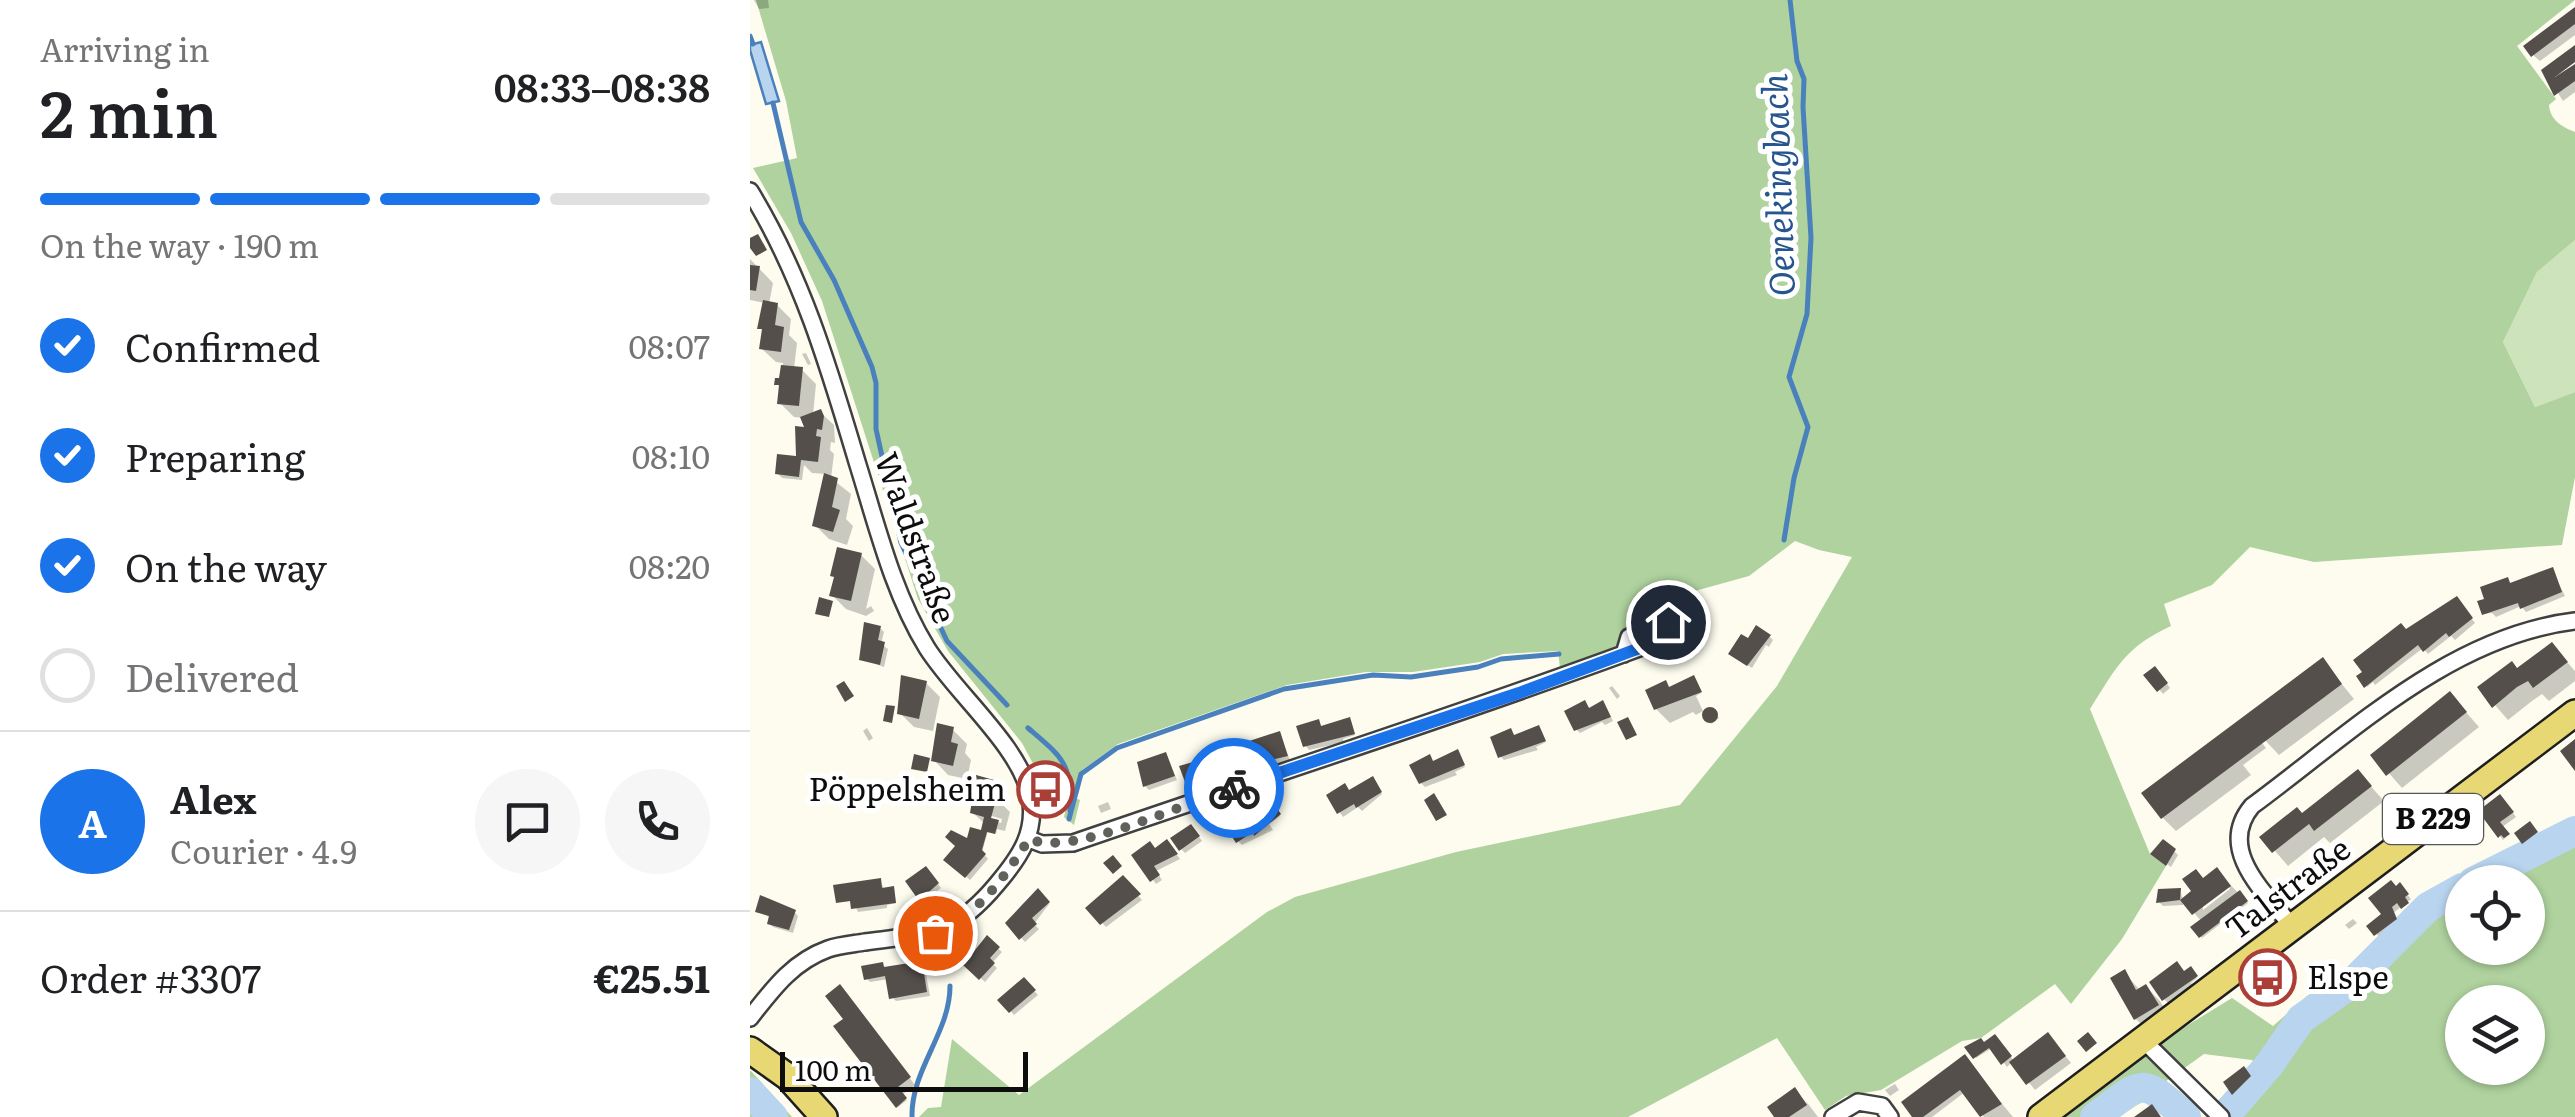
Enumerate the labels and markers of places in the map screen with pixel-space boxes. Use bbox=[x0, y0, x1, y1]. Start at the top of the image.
pin bbox=[1626, 580, 1711, 665]
bus stop icon: Pöppelsheim bbox=[1015, 760, 1075, 820]
place label: Pöppelsheim bbox=[809, 763, 1006, 811]
pin bbox=[893, 891, 978, 976]
bus stop icon: Elspe bbox=[2238, 948, 2298, 1008]
place label: Elspe bbox=[2307, 951, 2389, 999]

